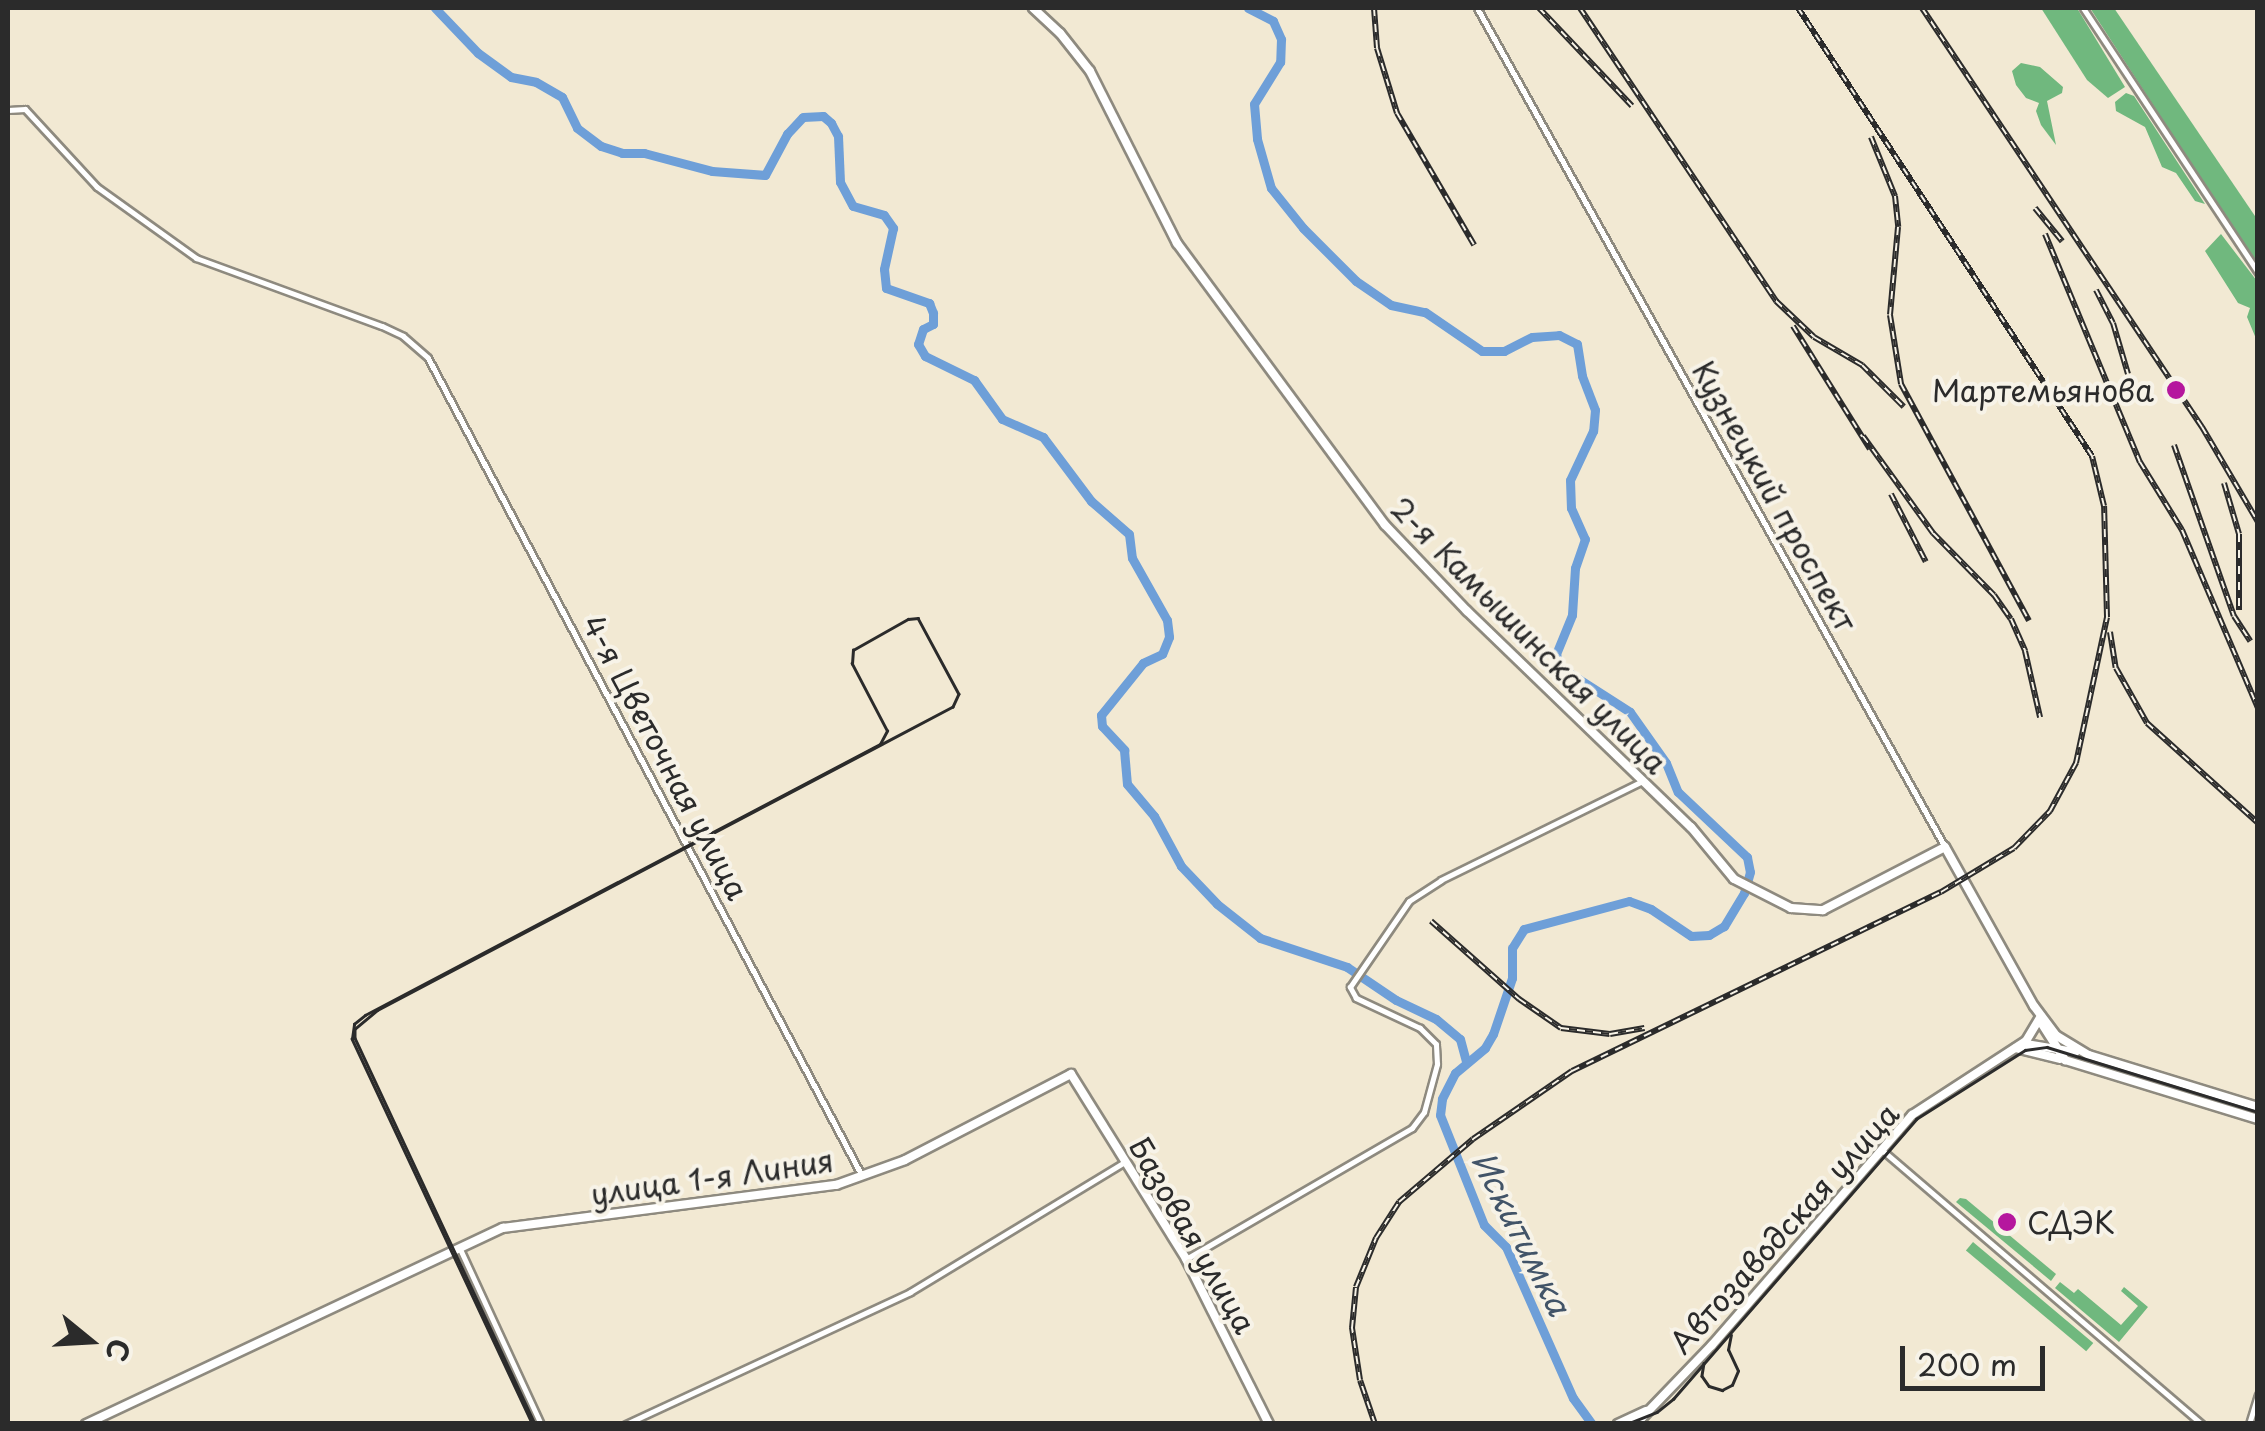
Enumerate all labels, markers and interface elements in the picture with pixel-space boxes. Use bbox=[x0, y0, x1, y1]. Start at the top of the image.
street label: Кузнецкий проспект bbox=[1686, 354, 1864, 638]
place label: Мартемьянова bbox=[1932, 372, 2154, 408]
marker: Мартемьянова bbox=[2163, 377, 2189, 403]
street label: 2-я Камышинская улица bbox=[1384, 490, 1674, 780]
street label: 4-я Цветочная улица bbox=[575, 608, 757, 906]
street label: Автозаводская улица bbox=[1662, 1095, 1906, 1361]
street label: Базовая улица bbox=[1122, 1130, 1264, 1340]
street label: улица 1-я Линия bbox=[588, 1142, 836, 1212]
water label: Искитимка bbox=[1465, 1145, 1579, 1321]
place label: СДЭК bbox=[2027, 1204, 2115, 1240]
marker: СДЭК bbox=[1996, 1211, 2018, 1233]
north arrow bbox=[40, 1291, 140, 1391]
scale bar bbox=[1905, 1326, 2050, 1388]
text: С bbox=[95, 1334, 143, 1367]
text: 200 m bbox=[1917, 1341, 2017, 1386]

